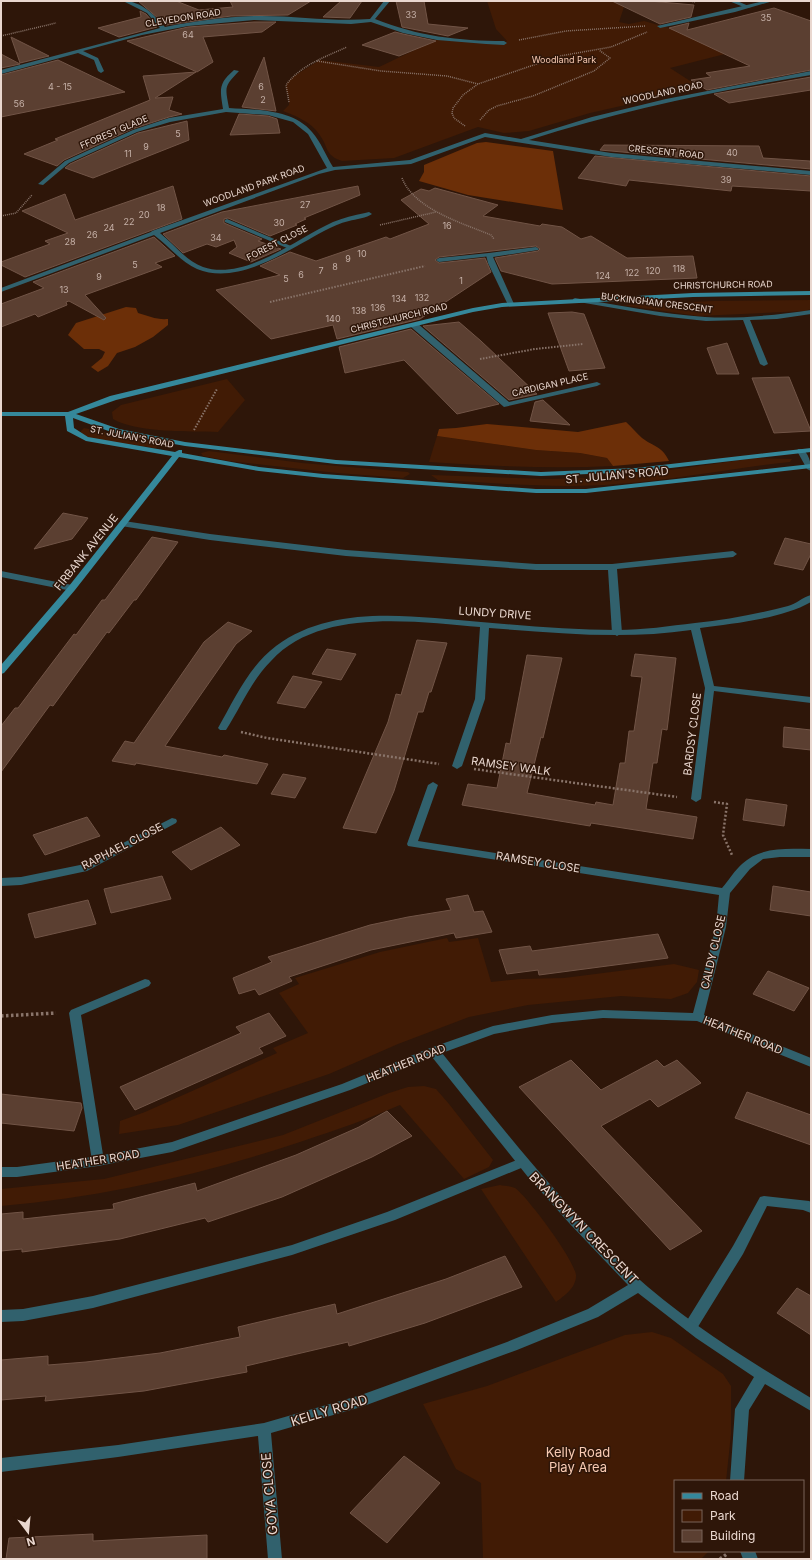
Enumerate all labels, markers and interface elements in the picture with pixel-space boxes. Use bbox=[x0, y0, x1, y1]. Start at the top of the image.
street label: CLEVEDON ROAD bbox=[144, 6, 222, 29]
house number: 33 bbox=[405, 9, 417, 20]
house number: 35 bbox=[760, 12, 772, 23]
house number: 64 bbox=[182, 29, 194, 40]
park label: Woodland Park bbox=[532, 54, 596, 65]
street label: WOODLAND ROAD bbox=[622, 79, 704, 106]
house number: 4 - 15 bbox=[48, 81, 72, 92]
house number: 6 bbox=[258, 81, 264, 92]
house number: 2 bbox=[260, 94, 266, 105]
house number: 56 bbox=[13, 98, 25, 109]
street label: FFOREST GLADE bbox=[78, 112, 149, 151]
house number: 5 bbox=[175, 128, 181, 139]
house number: 9 bbox=[143, 141, 149, 152]
street label: CRESCENT ROAD bbox=[628, 142, 704, 161]
house number: 40 bbox=[726, 147, 738, 158]
house number: 11 bbox=[124, 148, 132, 159]
street label: WOODLAND PARK ROAD bbox=[202, 162, 306, 209]
house number: 39 bbox=[720, 174, 732, 185]
house number: 27 bbox=[300, 199, 310, 210]
house number: 18 bbox=[156, 202, 166, 213]
house number: 20 bbox=[138, 209, 150, 220]
house number: 22 bbox=[124, 216, 134, 227]
house number: 30 bbox=[273, 217, 285, 228]
house number: 16 bbox=[442, 220, 452, 231]
house number: 24 bbox=[103, 222, 115, 233]
street label: FOREST CLOSE bbox=[244, 222, 309, 263]
house number: 26 bbox=[86, 229, 98, 240]
house number: 34 bbox=[210, 232, 222, 243]
house number: 28 bbox=[64, 236, 76, 247]
house number: 10 bbox=[357, 248, 367, 259]
house number: 9 bbox=[345, 253, 351, 264]
house number: 5 bbox=[132, 259, 138, 270]
house number: 8 bbox=[332, 261, 338, 272]
house number: 118 bbox=[673, 263, 686, 274]
house number: 7 bbox=[318, 265, 324, 276]
house number: 120 bbox=[646, 265, 661, 276]
house number: 122 bbox=[625, 267, 639, 278]
house number: 6 bbox=[298, 269, 304, 280]
house number: 124 bbox=[596, 270, 611, 281]
house number: 9 bbox=[96, 271, 102, 282]
house number: 5 bbox=[283, 273, 289, 284]
house number: 1 bbox=[459, 275, 463, 286]
street label: CHRISTCHURCH ROAD bbox=[673, 278, 773, 291]
house number: 13 bbox=[59, 284, 69, 295]
street label: BUCKINGHAM CRESCENT bbox=[600, 290, 714, 315]
house number: 132 bbox=[415, 292, 429, 303]
house number: 134 bbox=[391, 293, 407, 304]
street label: CHRISTCHURCH ROAD bbox=[349, 300, 448, 335]
house number: 136 bbox=[371, 302, 386, 313]
house number: 138 bbox=[352, 305, 367, 316]
house number: 140 bbox=[325, 313, 341, 324]
street label: CARDIGAN PLACE bbox=[511, 370, 589, 399]
street label: ST. JULIAN'S ROAD bbox=[89, 423, 175, 450]
street label: ST. JULIAN'S ROAD bbox=[565, 464, 669, 486]
street label: FIRBANK AVENUE bbox=[51, 511, 121, 593]
street label: LUNDY DRIVE bbox=[458, 603, 532, 623]
street label: BARDSY CLOSE bbox=[680, 692, 704, 776]
street label: RAMSEY WALK bbox=[470, 753, 552, 779]
street label: RAPHAEL CLOSE bbox=[79, 819, 165, 873]
street label: RAMSEY CLOSE bbox=[495, 848, 581, 876]
street label: CALDY CLOSE bbox=[698, 914, 728, 990]
street label: HEATHER ROAD bbox=[701, 1013, 785, 1057]
street label: HEATHER ROAD bbox=[364, 1041, 448, 1085]
street label: HEATHER ROAD bbox=[55, 1146, 141, 1173]
street label: BRANGWYN CRESCENT bbox=[526, 1169, 642, 1287]
street label: KELLY ROAD bbox=[289, 1391, 369, 1429]
park label: Kelly Road Play Area bbox=[546, 1444, 610, 1475]
street label: GOYA CLOSE bbox=[257, 1452, 281, 1536]
legend bbox=[674, 1480, 804, 1552]
text: Road bbox=[710, 1488, 739, 1503]
text: Park bbox=[710, 1508, 736, 1523]
north arrow bbox=[8, 1512, 48, 1552]
text: Building bbox=[710, 1528, 755, 1543]
text: N bbox=[25, 1534, 37, 1549]

